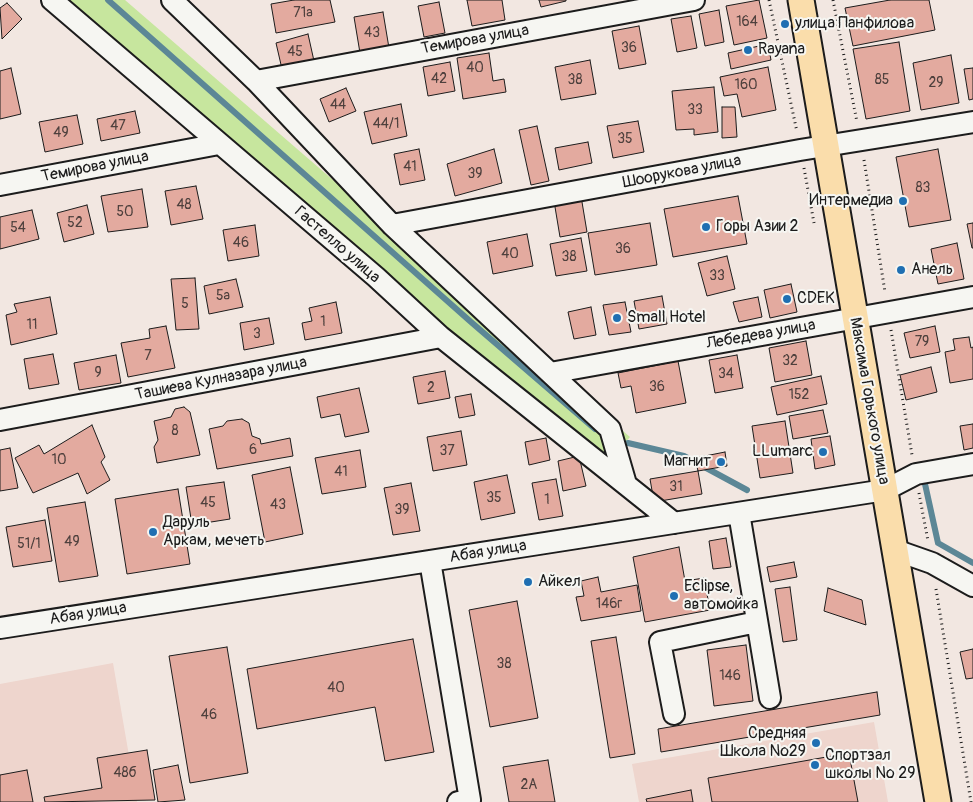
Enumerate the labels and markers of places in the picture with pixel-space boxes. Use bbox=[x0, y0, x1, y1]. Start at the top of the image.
place label: улица Панфилова bbox=[795, 14, 914, 34]
marker: улица Панфилова bbox=[779, 18, 791, 30]
place label: Rayana bbox=[758, 40, 805, 60]
marker: Rayana bbox=[742, 44, 754, 56]
place label: Интермедиа bbox=[809, 191, 893, 211]
marker: Интермедиа bbox=[897, 195, 909, 207]
place label: Горы Азии 2 bbox=[716, 217, 798, 237]
marker: Горы Азии 2 bbox=[700, 221, 712, 233]
place label: Анель bbox=[911, 260, 953, 280]
marker: Анель bbox=[895, 264, 907, 276]
place label: CDEK bbox=[797, 289, 835, 309]
marker: CDEK bbox=[781, 293, 793, 305]
place label: Small Hotel bbox=[627, 308, 706, 328]
marker: Small Hotel bbox=[611, 312, 623, 324]
place label: LLumarc bbox=[752, 442, 813, 462]
marker: LLumarc bbox=[817, 446, 829, 458]
place label: Магнит bbox=[663, 452, 711, 472]
marker: Магнит bbox=[715, 456, 727, 468]
place label: Даруль Аркам, мечеть bbox=[163, 513, 264, 551]
marker: Даруль Аркам, мечеть bbox=[147, 526, 159, 538]
place label: Айкел bbox=[538, 572, 581, 592]
marker: Айкел bbox=[522, 576, 534, 588]
place label: Eclipse, автомойка bbox=[684, 577, 758, 615]
marker: Eclipse, автомойка bbox=[668, 590, 680, 602]
place label: Средняя Школа №29 bbox=[720, 724, 806, 762]
marker: Средняя Школа №29 bbox=[810, 737, 822, 749]
place label: Спортзал школы № 29 bbox=[825, 746, 915, 784]
marker: Спортзал школы № 29 bbox=[809, 759, 821, 771]

